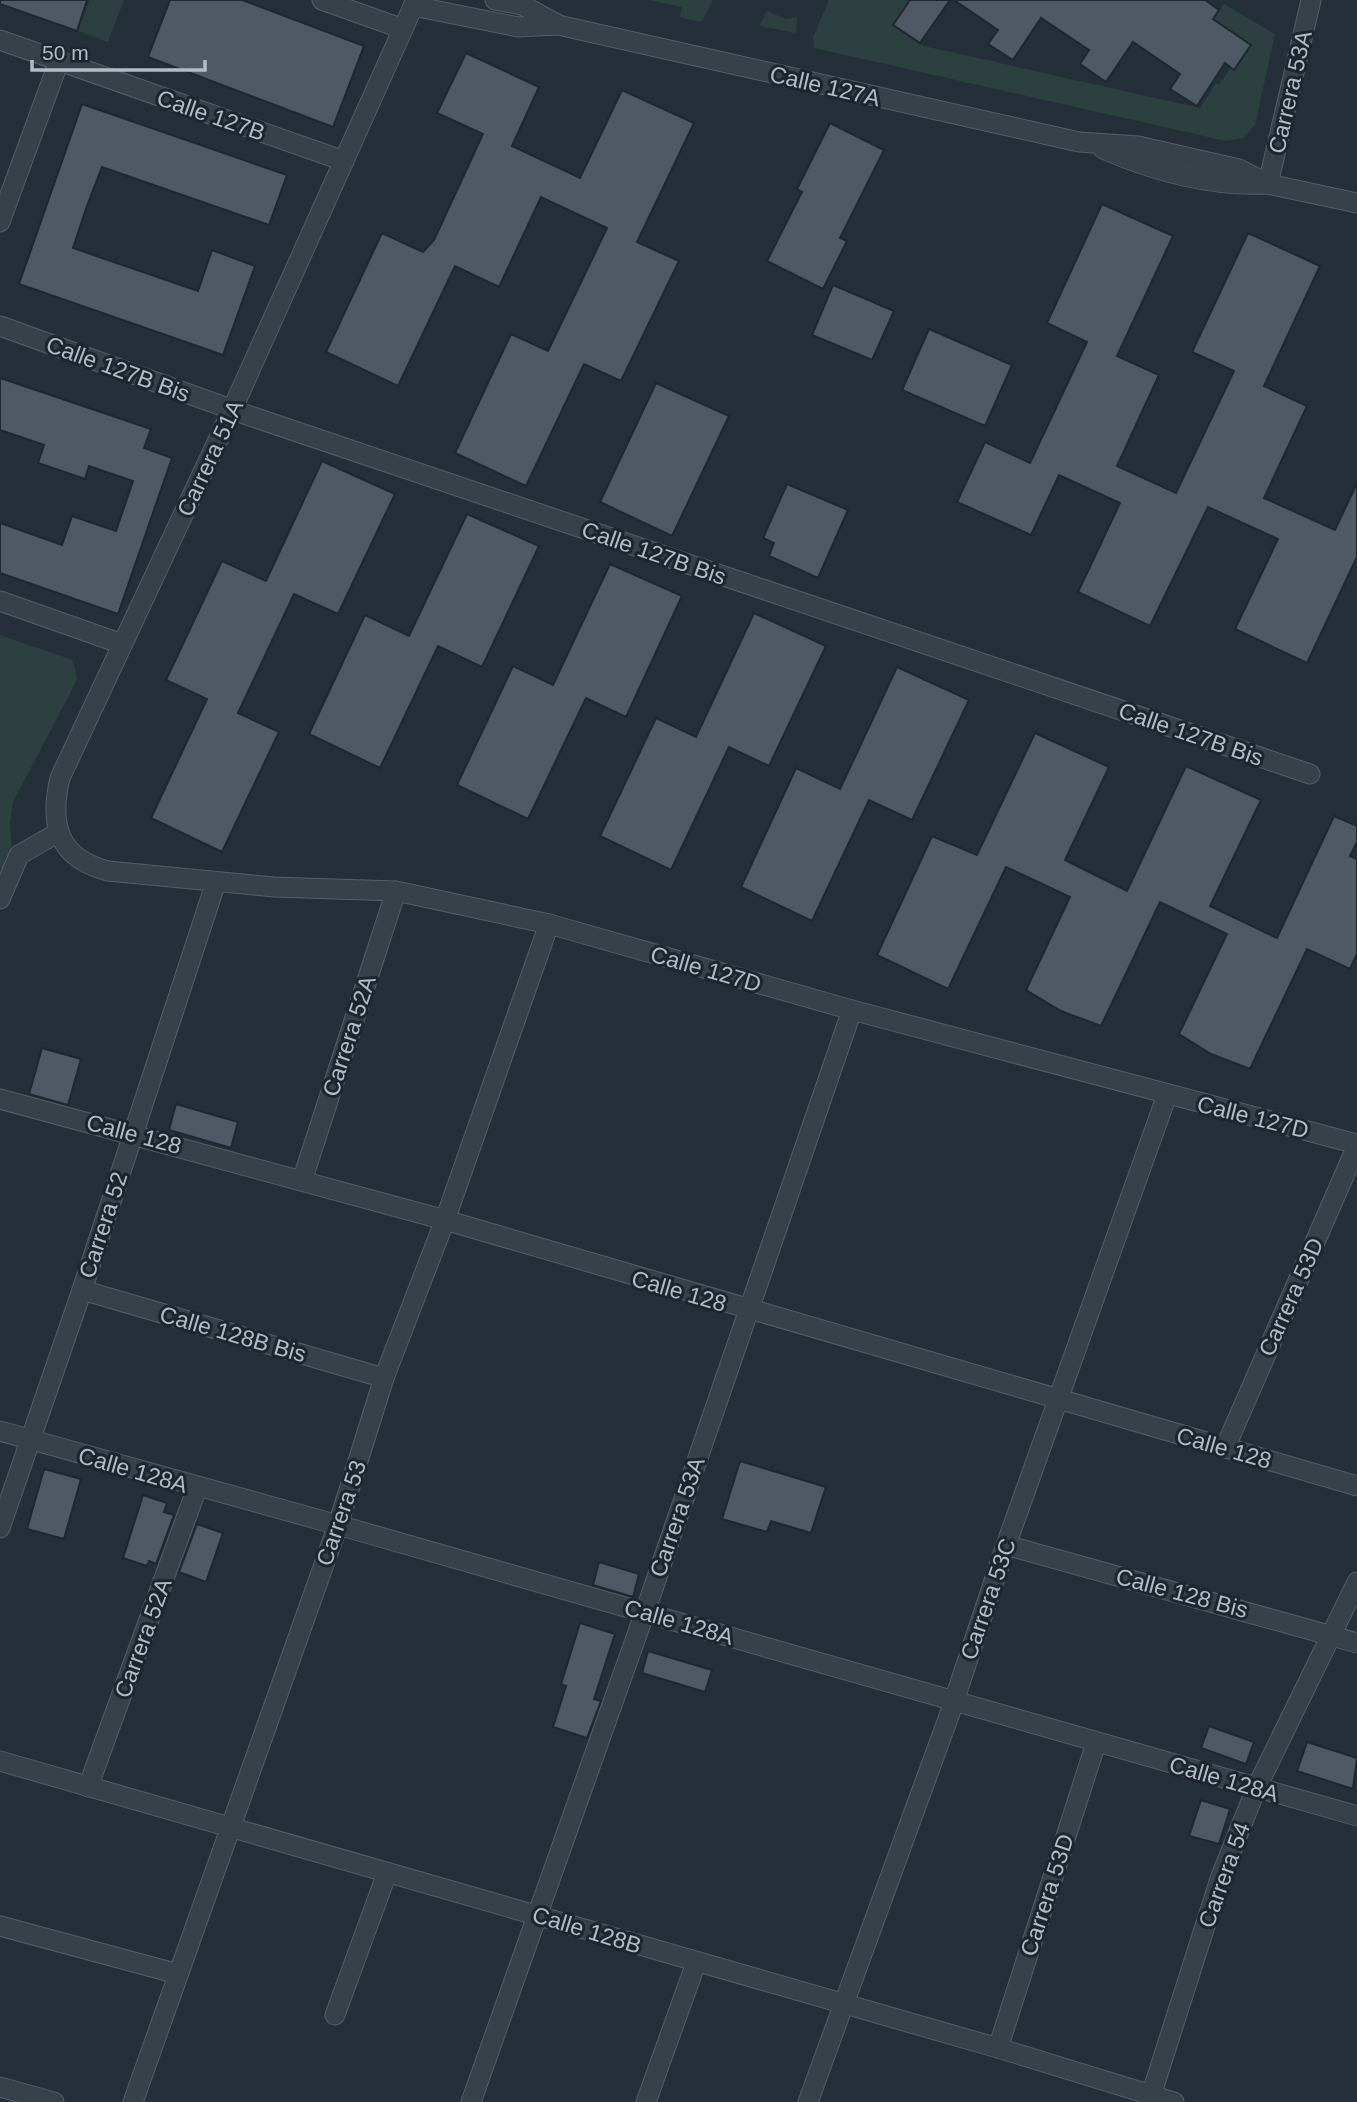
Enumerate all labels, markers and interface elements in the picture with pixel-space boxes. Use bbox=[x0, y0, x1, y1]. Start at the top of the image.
street label: Carrera 53A bbox=[1263, 27, 1317, 156]
scale bar bbox=[32, 28, 205, 72]
text: 50 m bbox=[42, 41, 89, 64]
street label: Calle 127A bbox=[767, 61, 883, 111]
street label: Calle 127B bbox=[154, 84, 268, 146]
street label: Calle 127B Bis bbox=[43, 331, 193, 407]
street label: Carrera 51A bbox=[172, 395, 249, 520]
street label: Calle 127B Bis bbox=[578, 516, 730, 590]
street label: Calle 127B Bis bbox=[1115, 697, 1267, 771]
street label: Calle 127D bbox=[648, 941, 764, 997]
street label: Carrera 52A bbox=[317, 972, 381, 1100]
street label: Calle 127D bbox=[1195, 1091, 1311, 1143]
street label: Calle 128 bbox=[84, 1109, 184, 1159]
street label: Carrera 52 bbox=[74, 1169, 132, 1281]
street label: Carrera 53D bbox=[1253, 1234, 1329, 1360]
street label: Calle 128 bbox=[629, 1265, 729, 1317]
street label: Calle 128B Bis bbox=[157, 1301, 309, 1367]
street label: Calle 128 bbox=[1174, 1422, 1274, 1474]
street label: Calle 128A bbox=[75, 1442, 191, 1498]
street label: Carrera 53A bbox=[644, 1453, 710, 1580]
street label: Carrera 53 bbox=[311, 1457, 371, 1569]
street label: Carrera 53C bbox=[955, 1535, 1021, 1663]
street label: Calle 128 Bis bbox=[1113, 1563, 1251, 1623]
street label: Carrera 52A bbox=[109, 1574, 177, 1701]
street label: Calle 128A bbox=[621, 1594, 737, 1650]
street label: Calle 128A bbox=[1166, 1751, 1282, 1807]
street label: Carrera 54 bbox=[1193, 1819, 1255, 1931]
street label: Carrera 53D bbox=[1015, 1831, 1079, 1959]
street label: Calle 128B bbox=[529, 1901, 645, 1959]

